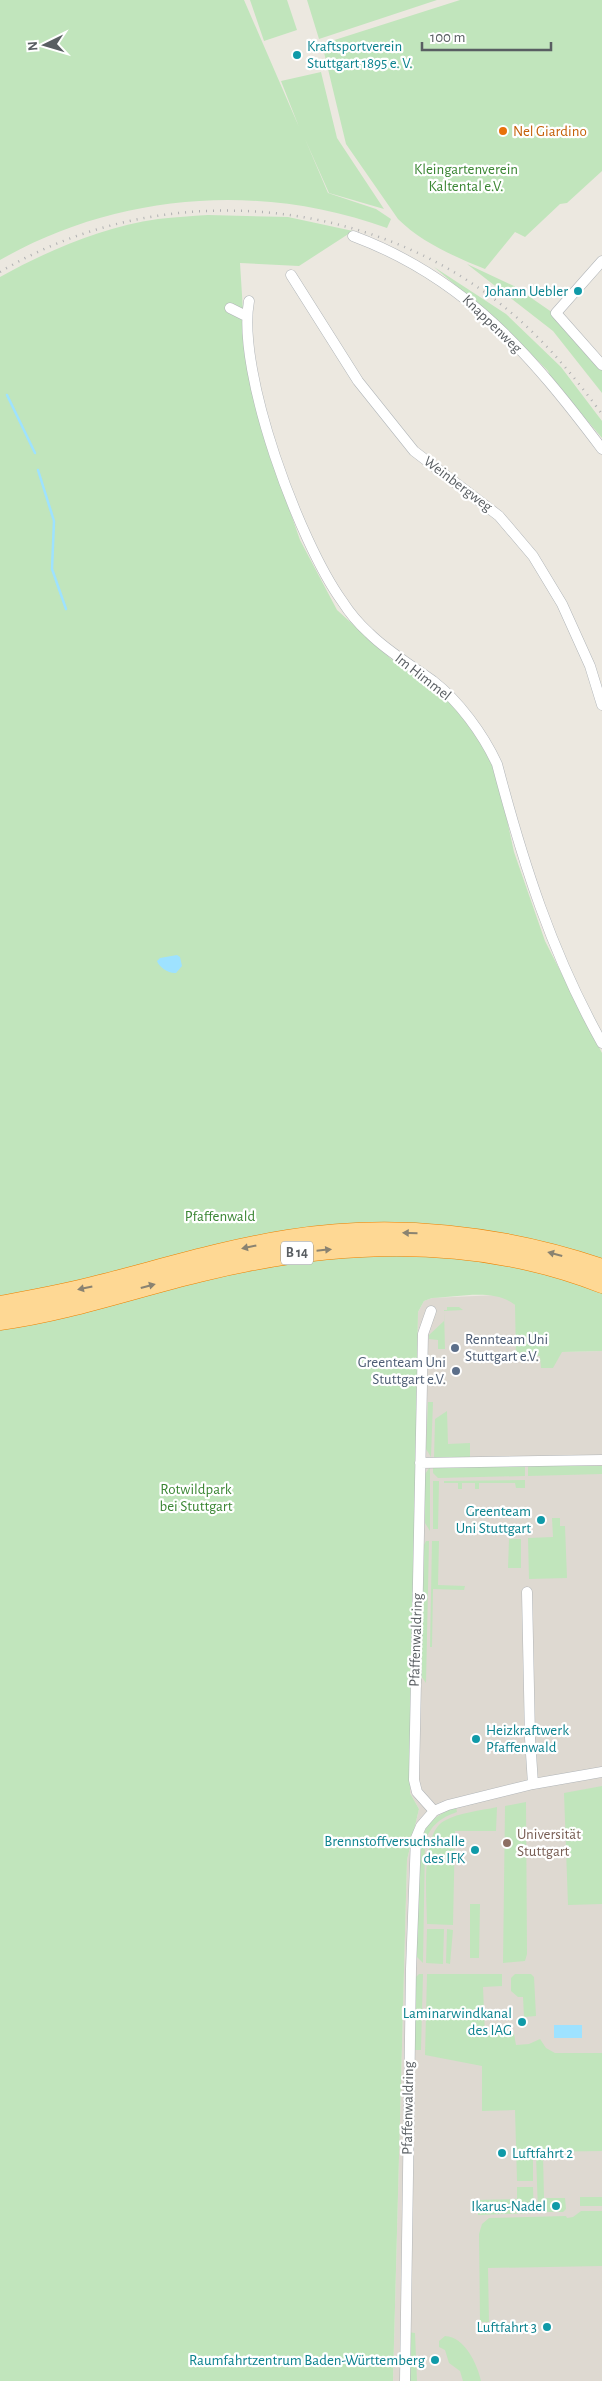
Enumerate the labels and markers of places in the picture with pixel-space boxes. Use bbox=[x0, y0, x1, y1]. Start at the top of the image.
place label: Kraftsportverein Stuttgart 1895 e. V. bbox=[307, 39, 413, 71]
marker: Kraftsportverein Stuttgart 1895 e. V. bbox=[291, 49, 303, 61]
place label: Nel Giardino bbox=[513, 124, 587, 139]
marker: Nel Giardino bbox=[497, 125, 509, 137]
place label: Johann Uebler bbox=[485, 284, 568, 299]
marker: Johann Uebler bbox=[572, 285, 584, 297]
place label: Rennteam Uni Stuttgart e.V. bbox=[465, 1332, 548, 1364]
marker: Rennteam Uni Stuttgart e.V. bbox=[449, 1342, 461, 1354]
place label: Greenteam Uni Stuttgart e.V. bbox=[358, 1355, 446, 1387]
marker: Greenteam Uni Stuttgart e.V. bbox=[450, 1365, 462, 1377]
place label: Greenteam Uni Stuttgart bbox=[456, 1504, 531, 1536]
marker: Greenteam Uni Stuttgart bbox=[535, 1514, 547, 1526]
place label: Heizkraftwerk Pfaffenwald bbox=[486, 1723, 569, 1755]
marker: Heizkraftwerk Pfaffenwald bbox=[470, 1733, 482, 1745]
place label: Universität Stuttgart bbox=[517, 1827, 581, 1859]
place label: Brennstoffversuchshalle des IFK bbox=[324, 1834, 466, 1866]
marker: Universität Stuttgart bbox=[501, 1837, 513, 1849]
marker: Brennstoffversuchshalle des IFK bbox=[469, 1844, 481, 1856]
place label: Laminarwindkanal des IAG bbox=[403, 2006, 512, 2038]
marker: Laminarwindkanal des IAG bbox=[516, 2016, 528, 2028]
place label: Luftfahrt 2 bbox=[512, 2146, 573, 2161]
marker: Luftfahrt 2 bbox=[496, 2147, 508, 2159]
place label: Ikarus-Nadel bbox=[471, 2199, 546, 2214]
marker: Ikarus-Nadel bbox=[550, 2200, 562, 2212]
place label: Luftfahrt 3 bbox=[477, 2320, 537, 2335]
marker: Luftfahrt 3 bbox=[541, 2321, 553, 2333]
place label: Raumfahrtzentrum Baden-Württemberg bbox=[189, 2353, 426, 2368]
marker: Raumfahrtzentrum Baden-Württemberg bbox=[429, 2354, 441, 2366]

